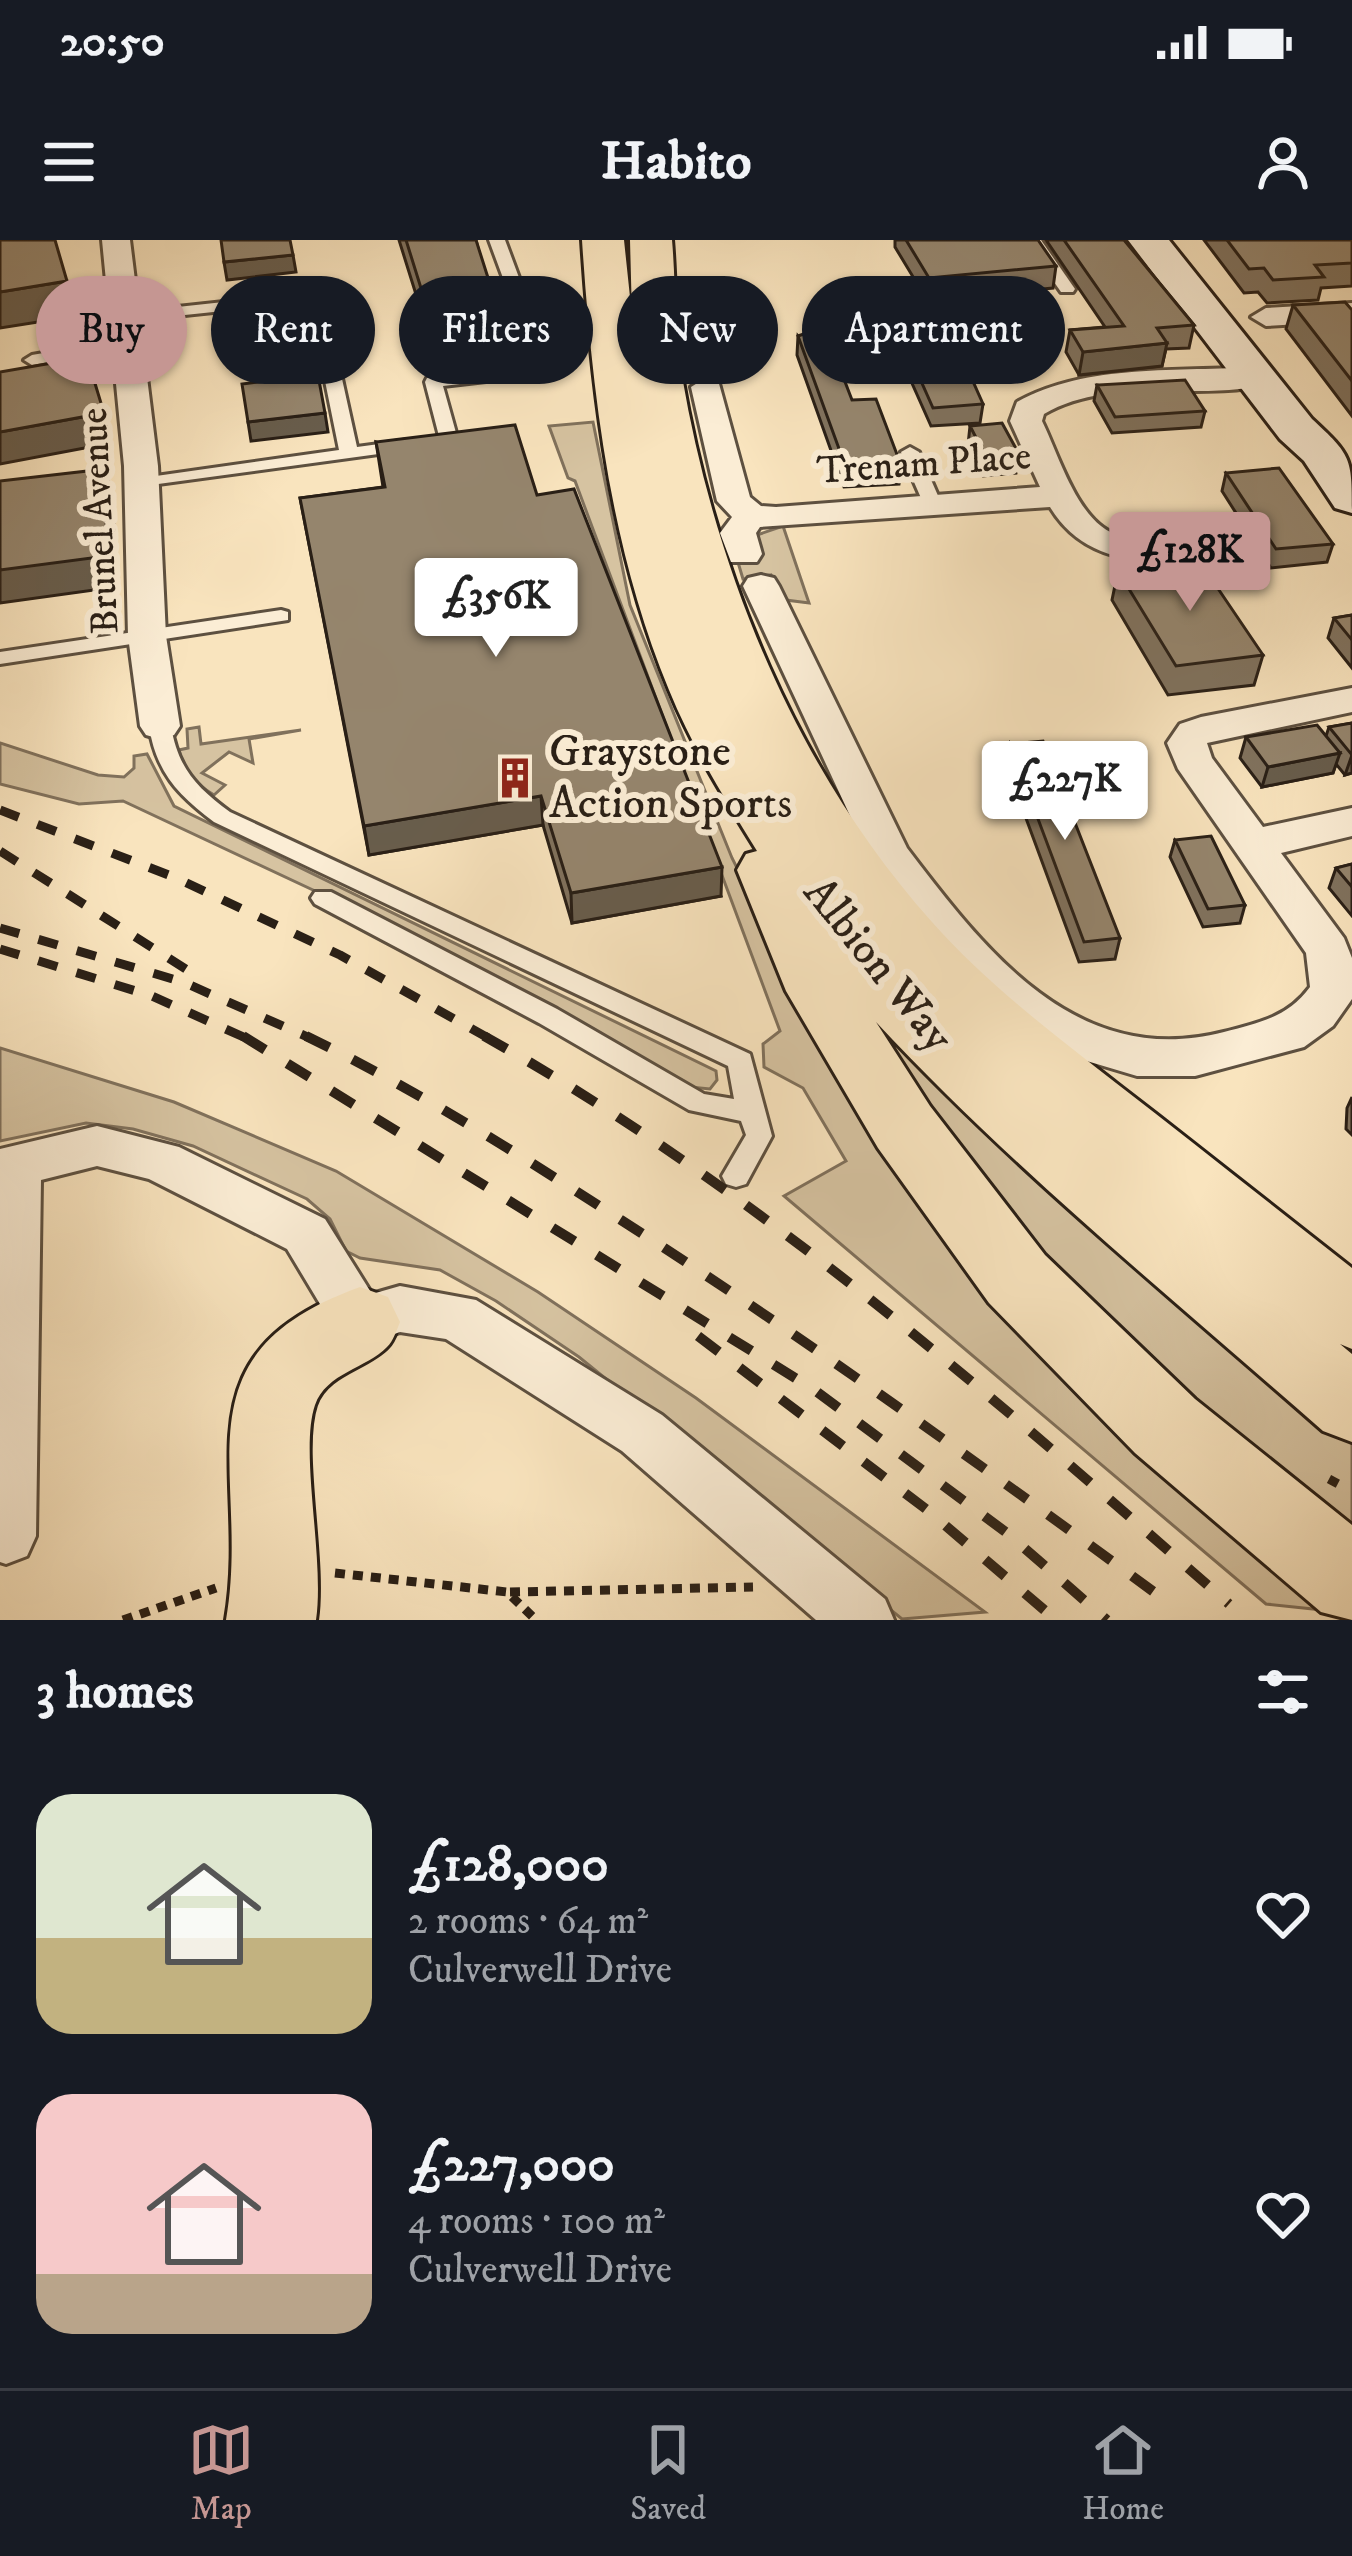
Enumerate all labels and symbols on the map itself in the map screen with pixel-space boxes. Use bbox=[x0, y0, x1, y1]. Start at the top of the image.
street label: Brunel Avenue bbox=[70, 407, 130, 635]
street label: Trenam Place bbox=[815, 432, 1033, 496]
pin: £128K bbox=[1106, 512, 1274, 614]
pin: £356K bbox=[412, 558, 580, 660]
place label: Graystone Action Sports bbox=[549, 724, 792, 832]
pin: £227K bbox=[981, 741, 1149, 843]
building icon: Graystone Action Sports bbox=[492, 755, 538, 801]
street label: Albion Way bbox=[791, 866, 966, 1064]

